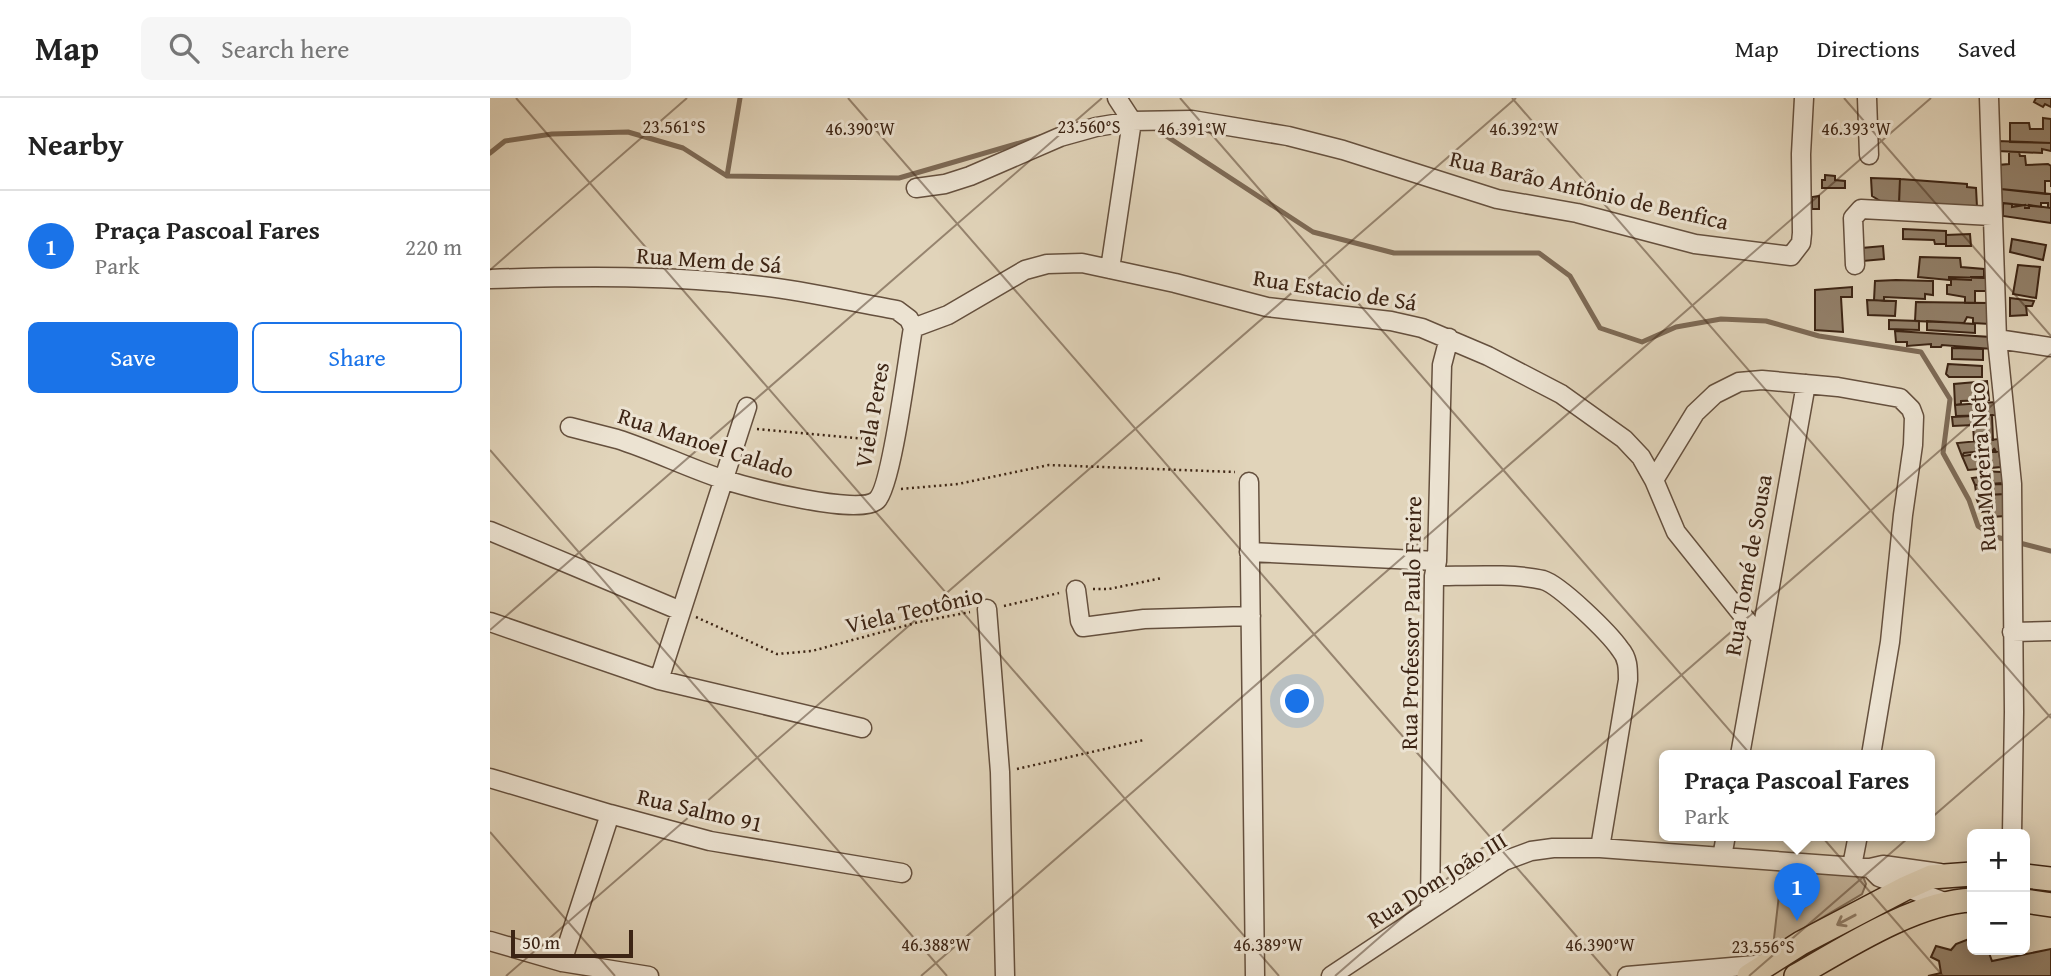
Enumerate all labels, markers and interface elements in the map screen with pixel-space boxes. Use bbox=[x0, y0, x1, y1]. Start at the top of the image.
search box bbox=[141, 17, 631, 80]
text: Map bbox=[35, 24, 99, 72]
icon: search bbox=[165, 29, 203, 67]
text: Search here bbox=[221, 29, 349, 68]
text: Map bbox=[1735, 31, 1779, 66]
text: Directions bbox=[1817, 31, 1920, 66]
text: Saved bbox=[1958, 31, 2016, 66]
text: 23.561°S bbox=[643, 113, 706, 140]
text: 23.560°S bbox=[1058, 113, 1121, 140]
text: 46.390°W bbox=[825, 115, 895, 142]
text: 46.391°W bbox=[1157, 115, 1227, 142]
text: 46.392°W bbox=[1489, 115, 1559, 142]
text: 46.393°W bbox=[1821, 115, 1891, 142]
text: Nearby bbox=[28, 122, 124, 166]
street label: Rua Barão Antônio de Benfica bbox=[1446, 141, 1732, 238]
text: Praça Pascoal Fares bbox=[95, 210, 320, 249]
text: 1 bbox=[45, 230, 57, 263]
text: 220 m bbox=[405, 230, 462, 263]
street label: Rua Mem de Sá bbox=[635, 238, 783, 281]
text: Park bbox=[95, 249, 139, 282]
street label: Rua Estacio de Sá bbox=[1251, 260, 1419, 319]
button: Save bbox=[28, 322, 238, 393]
button: Share bbox=[252, 322, 462, 393]
street label: Viela Peres bbox=[846, 359, 897, 470]
street label: Rua Moreira Neto bbox=[1959, 381, 2004, 553]
street label: Rua Manoel Calado bbox=[614, 399, 798, 486]
street label: Rua Tomé de Sousa bbox=[1715, 472, 1780, 658]
street label: Rua Professor Paulo Freire bbox=[1392, 496, 1429, 750]
street label: Viela Teotônio bbox=[842, 578, 986, 641]
your location bbox=[1280, 684, 1314, 718]
popup bbox=[1659, 750, 1935, 841]
text: Praça Pascoal Fares bbox=[1684, 760, 1910, 799]
street label: Rua Salmo 91 bbox=[634, 779, 766, 840]
text: Park bbox=[1684, 799, 1729, 832]
street label: Rua Dom João III bbox=[1361, 823, 1513, 936]
map controls bbox=[1967, 829, 2030, 955]
button: + bbox=[1967, 829, 2030, 892]
pin: 1 bbox=[1774, 863, 1820, 921]
button: − bbox=[1967, 892, 2030, 955]
one-way arrow bbox=[1836, 914, 1857, 927]
scale bar bbox=[511, 927, 634, 959]
text: 50 m bbox=[522, 928, 560, 956]
text: 46.388°W bbox=[901, 931, 971, 958]
text: 46.389°W bbox=[1233, 931, 1303, 958]
text: 46.390°W bbox=[1565, 931, 1635, 958]
text: 23.556°S bbox=[1732, 933, 1795, 960]

